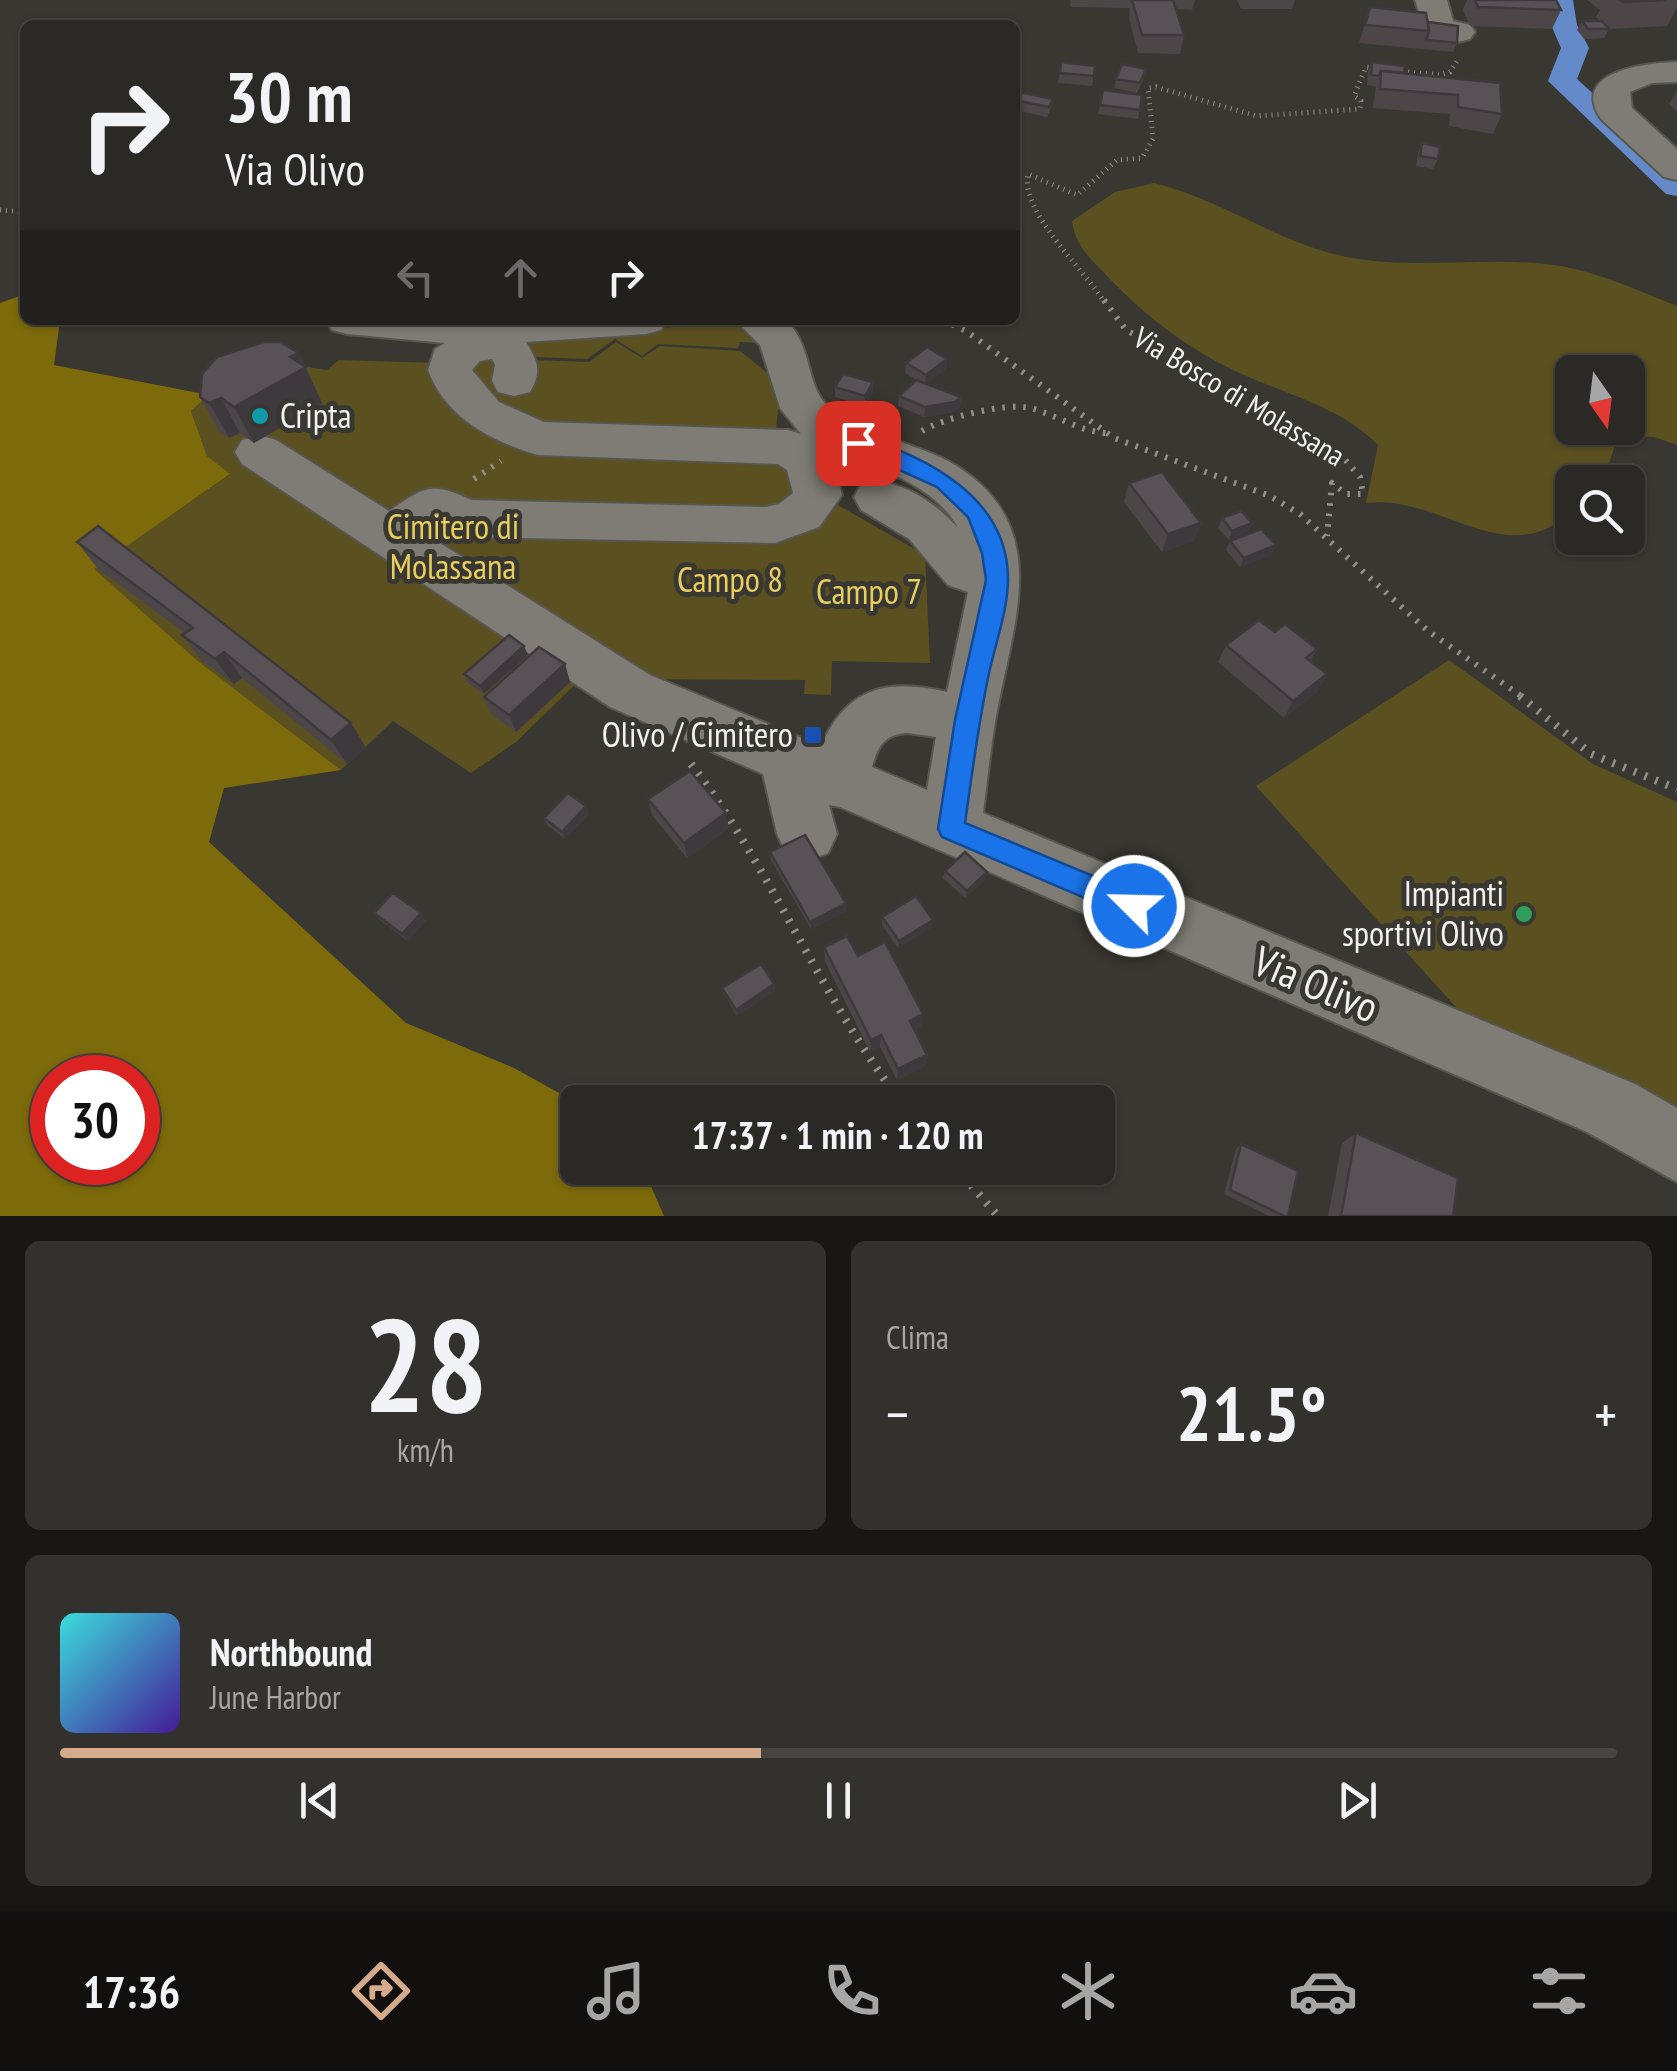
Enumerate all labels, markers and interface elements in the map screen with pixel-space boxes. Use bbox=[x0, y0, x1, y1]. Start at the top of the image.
text: 30 m bbox=[225, 51, 353, 141]
icon: right bbox=[60, 60, 190, 190]
text: Via Olivo bbox=[225, 139, 365, 197]
icon: left bbox=[388, 250, 443, 305]
icon: ahead bbox=[493, 250, 548, 305]
icon: right bbox=[598, 250, 653, 305]
street label: Via Bosco di Molassana bbox=[1126, 317, 1353, 474]
north arrow bbox=[1555, 355, 1645, 445]
map controls bbox=[1555, 355, 1645, 555]
place label: Cripta bbox=[280, 392, 352, 438]
pin bbox=[816, 401, 901, 486]
marker: Cripta bbox=[249, 405, 271, 427]
icon: arrive bbox=[831, 416, 886, 471]
button: search bbox=[1555, 465, 1645, 555]
park label: Cimitero di Molassana bbox=[387, 503, 519, 589]
park label: Campo 8 bbox=[677, 556, 783, 602]
park label: Campo 7 bbox=[816, 568, 922, 614]
place label: Olivo / Cimitero bbox=[602, 711, 793, 757]
marker: Olivo / Cimitero bbox=[802, 724, 824, 746]
position arrow bbox=[1082, 854, 1186, 958]
place label: Impianti sportivi Olivo bbox=[1342, 870, 1504, 956]
marker: Impianti sportivi Olivo bbox=[1513, 903, 1535, 925]
street label: Via Olivo bbox=[1244, 932, 1387, 1034]
speed limit sign: 30 bbox=[30, 1055, 160, 1185]
text: 17:37 · 1 min · 120 m bbox=[691, 1110, 984, 1159]
text: 28 bbox=[363, 1280, 488, 1448]
text: Clima bbox=[886, 1316, 949, 1358]
text: 21.5° bbox=[1176, 1365, 1327, 1462]
text: − bbox=[886, 1378, 909, 1449]
text: + bbox=[1594, 1378, 1617, 1449]
text: km/h bbox=[397, 1429, 454, 1471]
text: Northbound bbox=[210, 1627, 372, 1676]
text: June Harbor bbox=[210, 1676, 341, 1718]
icon: previous bbox=[292, 1773, 347, 1828]
icon: pause bbox=[811, 1773, 866, 1828]
icon: next bbox=[1330, 1773, 1385, 1828]
icon: directions bbox=[346, 1956, 416, 2026]
icon: music bbox=[581, 1956, 651, 2026]
icon: phone bbox=[817, 1956, 887, 2026]
icon: climate bbox=[1053, 1956, 1123, 2026]
icon: car bbox=[1288, 1956, 1358, 2026]
icon: filters bbox=[1524, 1956, 1594, 2026]
text: 17:36 bbox=[83, 1962, 180, 2020]

